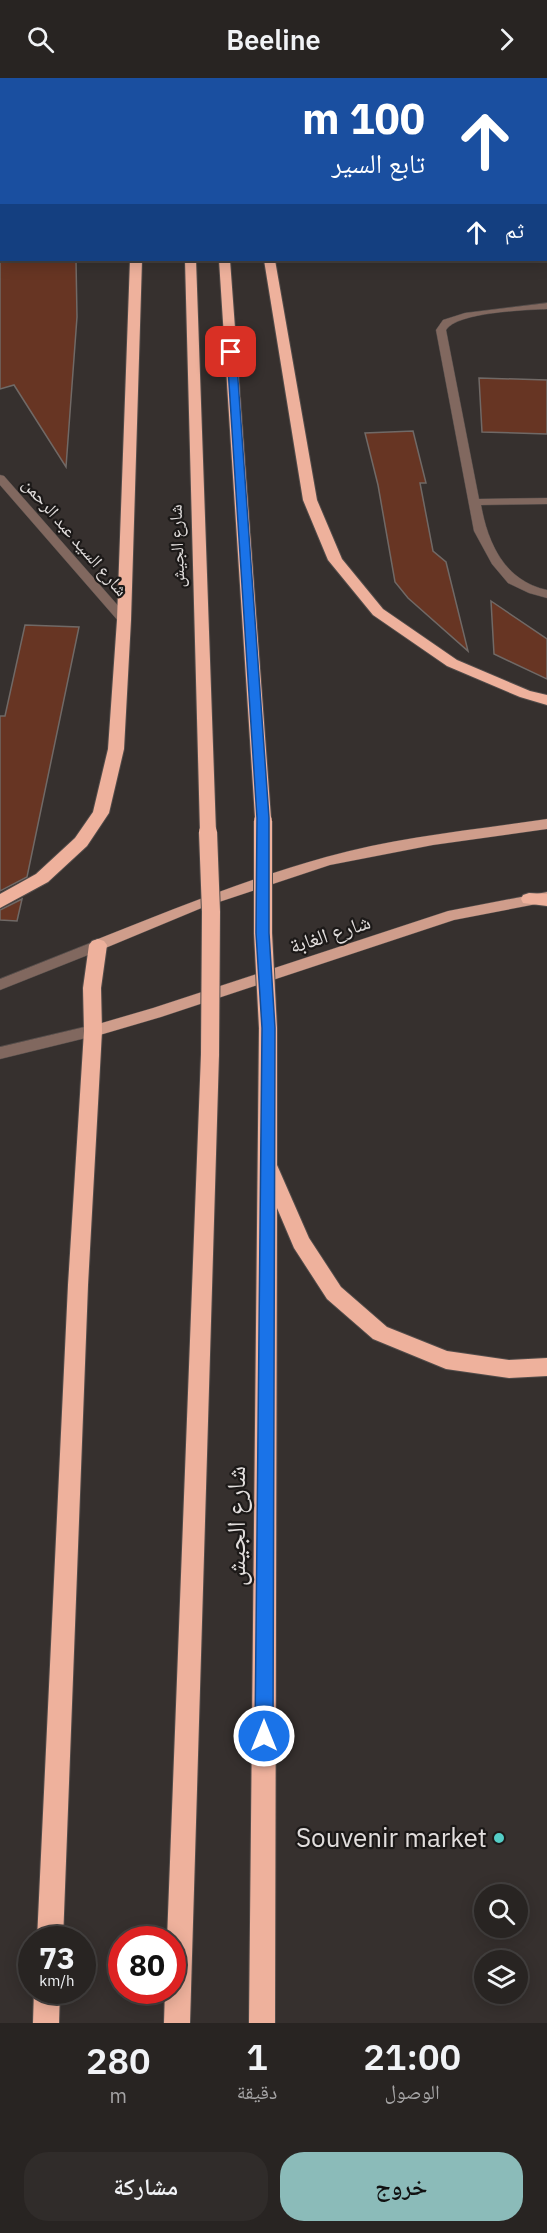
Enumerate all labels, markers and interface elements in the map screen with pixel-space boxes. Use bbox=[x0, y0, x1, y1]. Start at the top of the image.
text: Beeline bbox=[226, 22, 321, 57]
icon: search bbox=[24, 23, 57, 56]
icon: forward bbox=[490, 23, 523, 56]
text: 100 m bbox=[302, 91, 425, 146]
icon: ahead bbox=[446, 102, 524, 180]
text: تابع السير bbox=[332, 145, 425, 180]
text: ثم bbox=[505, 215, 524, 244]
icon: ahead bbox=[460, 216, 493, 249]
pin bbox=[205, 326, 256, 377]
icon: arrive bbox=[214, 335, 247, 368]
street label: شارع السيد عبد الرحمن bbox=[18, 473, 133, 601]
street label: شارع الجيش bbox=[164, 504, 189, 588]
street label: شارع الغابة bbox=[286, 907, 374, 959]
street label: شارع الجيش bbox=[218, 1466, 252, 1586]
position arrow bbox=[232, 1704, 296, 1768]
place label: Souvenir market bbox=[296, 1820, 487, 1854]
marker: Souvenir market bbox=[492, 1831, 506, 1845]
map controls bbox=[474, 1884, 528, 2004]
button: search bbox=[474, 1884, 528, 1938]
speed limit sign: 80 bbox=[108, 1926, 186, 2004]
text: 73 bbox=[39, 1938, 75, 1977]
button: layers bbox=[474, 1950, 528, 2004]
text: km/h bbox=[39, 1971, 75, 1990]
text: 1 bbox=[246, 2033, 268, 2080]
text: 21:00 bbox=[363, 2033, 461, 2080]
text: 280 bbox=[86, 2037, 151, 2084]
text: دقيقة bbox=[237, 2078, 277, 2105]
text: الوصول bbox=[384, 2078, 440, 2105]
text: m bbox=[110, 2082, 127, 2109]
button: مشاركة bbox=[24, 2152, 268, 2221]
button: خروج bbox=[280, 2152, 523, 2221]

